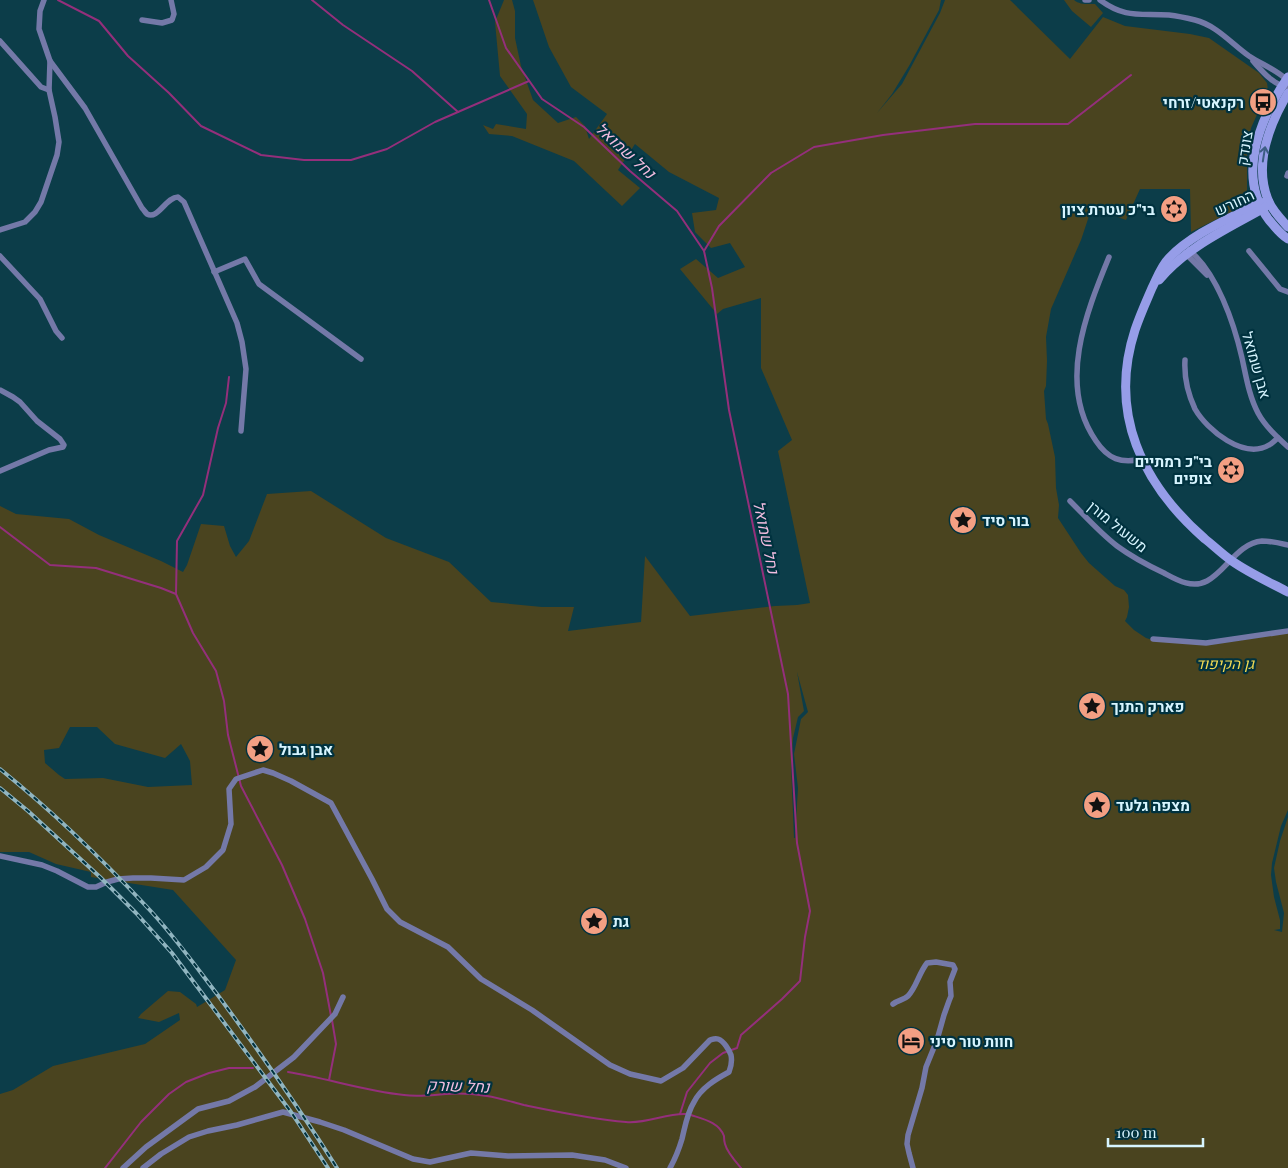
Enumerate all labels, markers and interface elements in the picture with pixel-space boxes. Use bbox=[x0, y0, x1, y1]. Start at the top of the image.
bus stop icon: רקנאטי/זרחי bbox=[1248, 87, 1278, 117]
place label: רקנאטי/זרחי bbox=[1163, 92, 1244, 112]
water label: נחל שמואל bbox=[592, 117, 661, 183]
street label: צונדק bbox=[1231, 129, 1257, 167]
one-way arrow bbox=[1259, 147, 1269, 163]
street label: החורש bbox=[1211, 184, 1257, 220]
synagogue icon: בי"כ עטרת ציון bbox=[1159, 194, 1189, 224]
place label: בי"כ עטרת ציון bbox=[1062, 199, 1155, 219]
street label: אבן שמואל bbox=[1238, 329, 1276, 401]
place label: בי"כ רמתיים צופים bbox=[1134, 451, 1212, 488]
synagogue icon: בי"כ רמתיים צופים bbox=[1216, 455, 1246, 485]
street label: משעול מורן bbox=[1084, 496, 1152, 556]
water label: נחל שמואל bbox=[749, 499, 785, 576]
place icon: בור סיד bbox=[948, 505, 978, 535]
place label: בור סיד bbox=[982, 510, 1029, 530]
park label: גן הקיפוד bbox=[1196, 653, 1255, 673]
place icon: פארק התנך bbox=[1077, 691, 1107, 721]
place label: פארק התנך bbox=[1111, 696, 1184, 716]
place icon: אבן גבול bbox=[245, 734, 275, 764]
place label: אבן גבול bbox=[279, 739, 333, 759]
place icon: מצפה גלעד bbox=[1082, 790, 1112, 820]
place label: מצפה גלעד bbox=[1116, 795, 1190, 815]
place icon: גת bbox=[579, 906, 609, 936]
place label: גת bbox=[613, 911, 629, 931]
hotel icon: חוות טור סיני bbox=[896, 1026, 926, 1056]
place label: חוות טור סיני bbox=[930, 1031, 1013, 1051]
water label: נחל שורק bbox=[426, 1073, 491, 1097]
scale bar bbox=[1108, 1116, 1203, 1148]
text: 100 m bbox=[1116, 1122, 1157, 1142]

